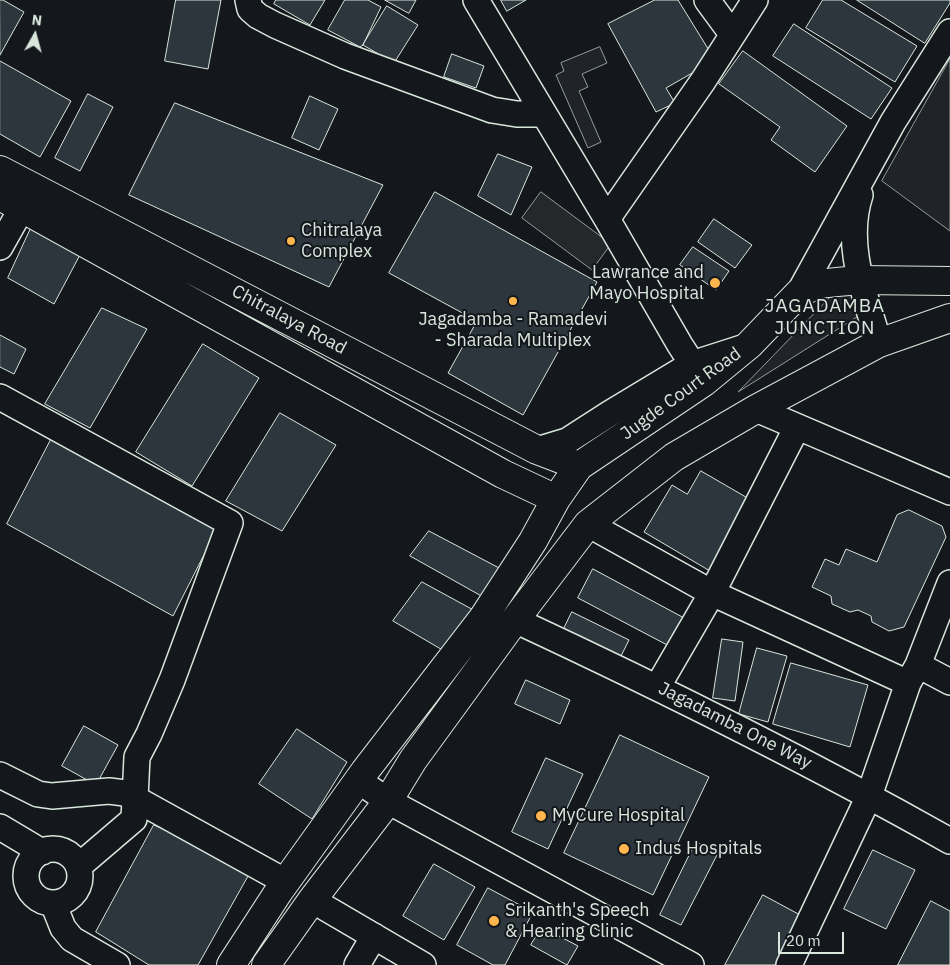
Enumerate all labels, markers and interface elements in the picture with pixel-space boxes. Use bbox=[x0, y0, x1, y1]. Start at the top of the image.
north arrow bbox=[10, 10, 60, 60]
text: N bbox=[31, 11, 43, 30]
place label: Chitralaya Complex bbox=[301, 220, 382, 262]
marker: Chitralaya Complex bbox=[285, 235, 297, 247]
place label: Lawrance and Mayo Hospital bbox=[589, 262, 704, 304]
marker: Lawrance and Mayo Hospital bbox=[708, 276, 722, 290]
street label: Chitralaya Road bbox=[228, 281, 350, 359]
marker: Jagadamba - Ramadevi - Sharada Multiplex bbox=[507, 295, 519, 307]
district label: JAGADAMBA JUNCTION bbox=[764, 296, 886, 340]
place label: Jagadamba - Ramadevi - Sharada Multiplex bbox=[418, 309, 608, 352]
street label: Jugde Court Road bbox=[617, 343, 745, 445]
street label: Jagadamba One Way bbox=[655, 678, 815, 774]
place label: MyCure Hospital bbox=[552, 805, 685, 827]
marker: MyCure Hospital bbox=[534, 809, 548, 823]
place label: Indus Hospitals bbox=[635, 838, 762, 860]
marker: Indus Hospitals bbox=[617, 842, 631, 856]
place label: Srikanth's Speech & Hearing Clinic bbox=[505, 900, 649, 942]
marker: Srikanth's Speech & Hearing Clinic bbox=[487, 914, 501, 928]
scale bar bbox=[780, 922, 846, 954]
text: 20 m bbox=[786, 931, 821, 950]

